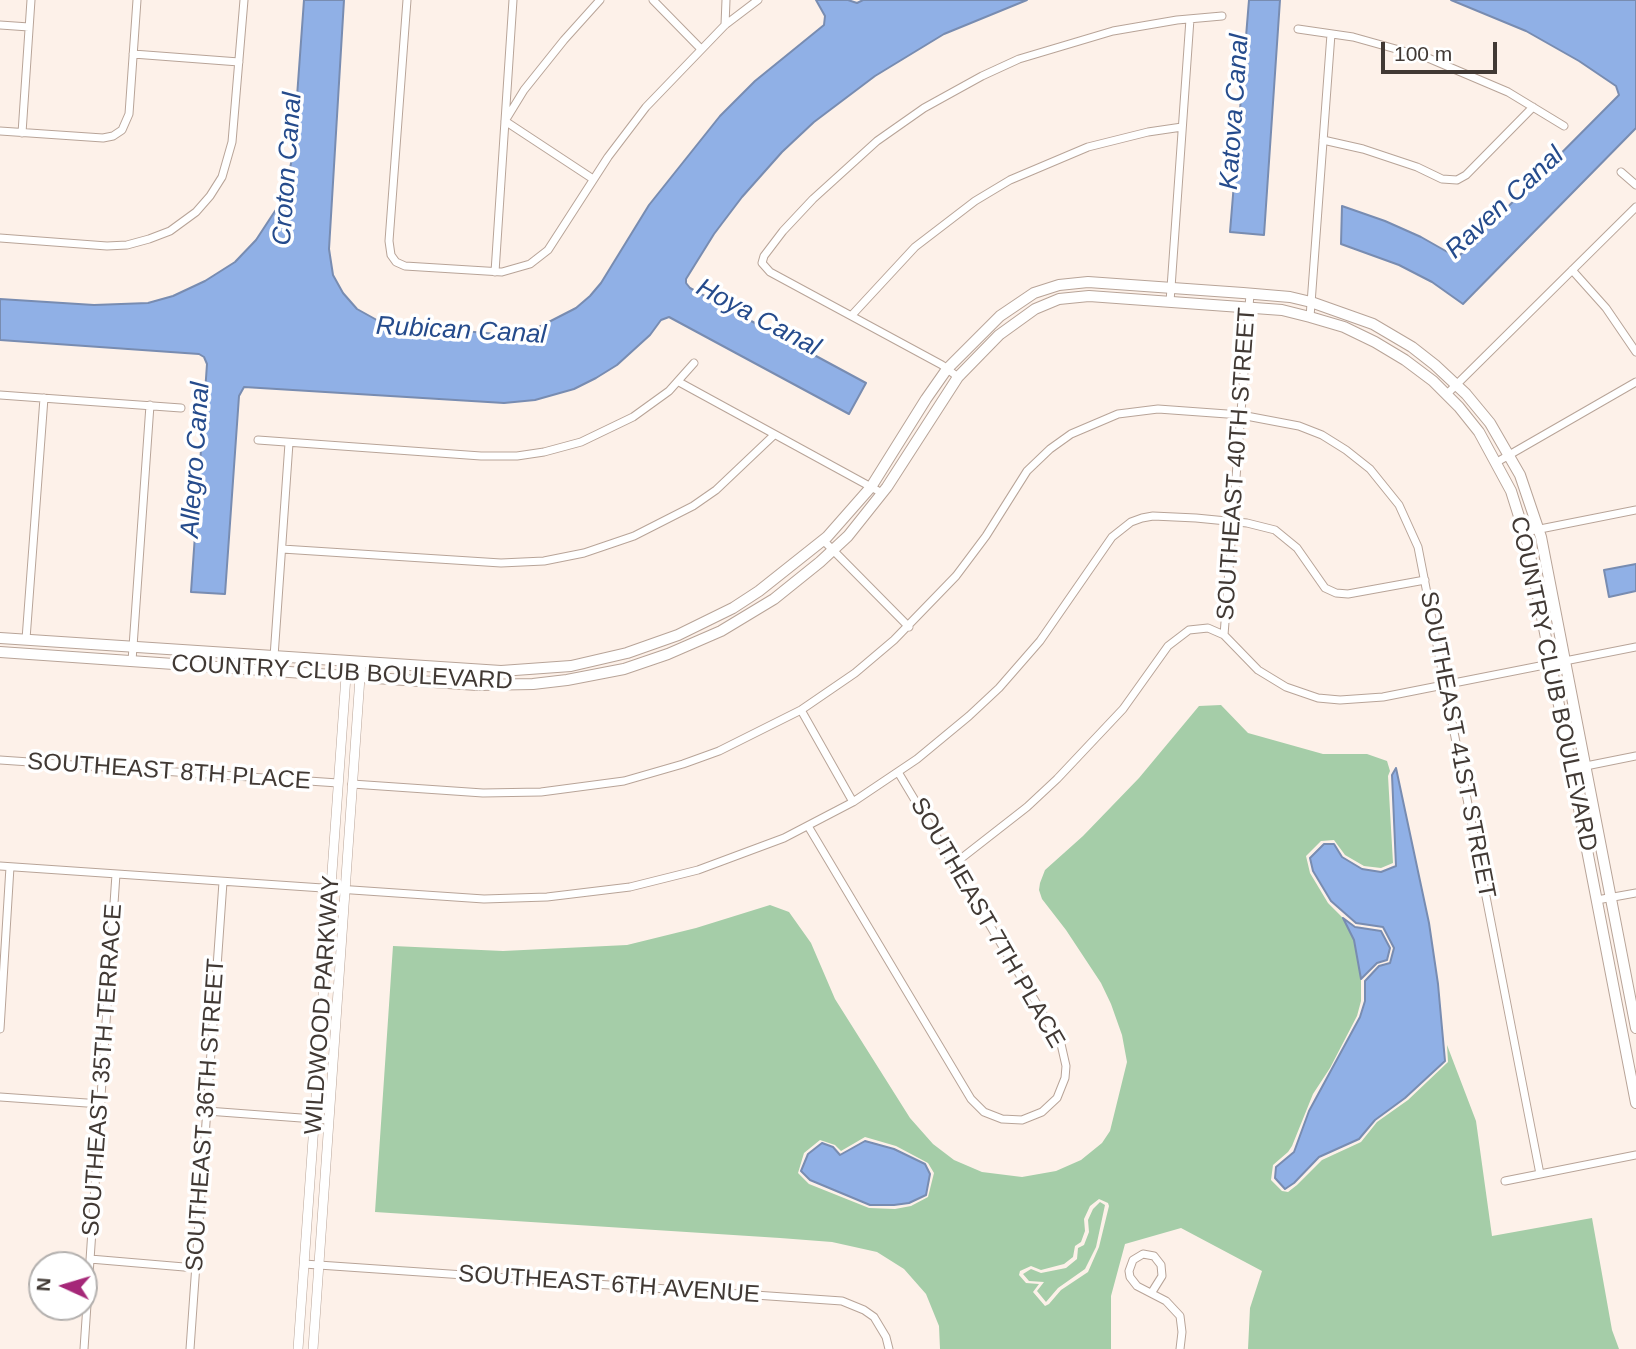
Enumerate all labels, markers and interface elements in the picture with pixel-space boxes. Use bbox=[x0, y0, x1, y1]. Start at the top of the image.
scale bar bbox=[1384, 28, 1500, 72]
water label: Katova Canal bbox=[1214, 33, 1256, 191]
text: 100 m bbox=[1394, 42, 1452, 65]
water label: Croton Canal bbox=[267, 92, 309, 246]
water label: Raven Canal bbox=[1439, 140, 1571, 266]
water label: Hoya Canal bbox=[691, 272, 825, 364]
street label: SOUTHEAST 40TH STREET bbox=[1212, 307, 1262, 621]
water label: Rubican Canal bbox=[375, 311, 547, 351]
water label: Allegro Canal bbox=[175, 381, 217, 539]
street label: COUNTRY CLUB BOULEVARD bbox=[1503, 514, 1603, 854]
street label: SOUTHEAST 41ST STREET bbox=[1413, 589, 1501, 901]
street label: COUNTRY CLUB BOULEVARD bbox=[171, 650, 513, 696]
street label: SOUTHEAST 8TH PLACE bbox=[26, 748, 312, 796]
street label: SOUTHEAST 7TH PLACE bbox=[904, 793, 1070, 1053]
street label: WILDWOOD PARKWAY bbox=[300, 875, 346, 1135]
street label: SOUTHEAST 35TH TERRACE bbox=[77, 903, 129, 1237]
street label: SOUTHEAST 36TH STREET bbox=[181, 958, 231, 1272]
north arrow bbox=[28, 1251, 98, 1321]
street label: SOUTHEAST 6TH AVENUE bbox=[457, 1260, 761, 1310]
text: N bbox=[33, 1277, 55, 1292]

